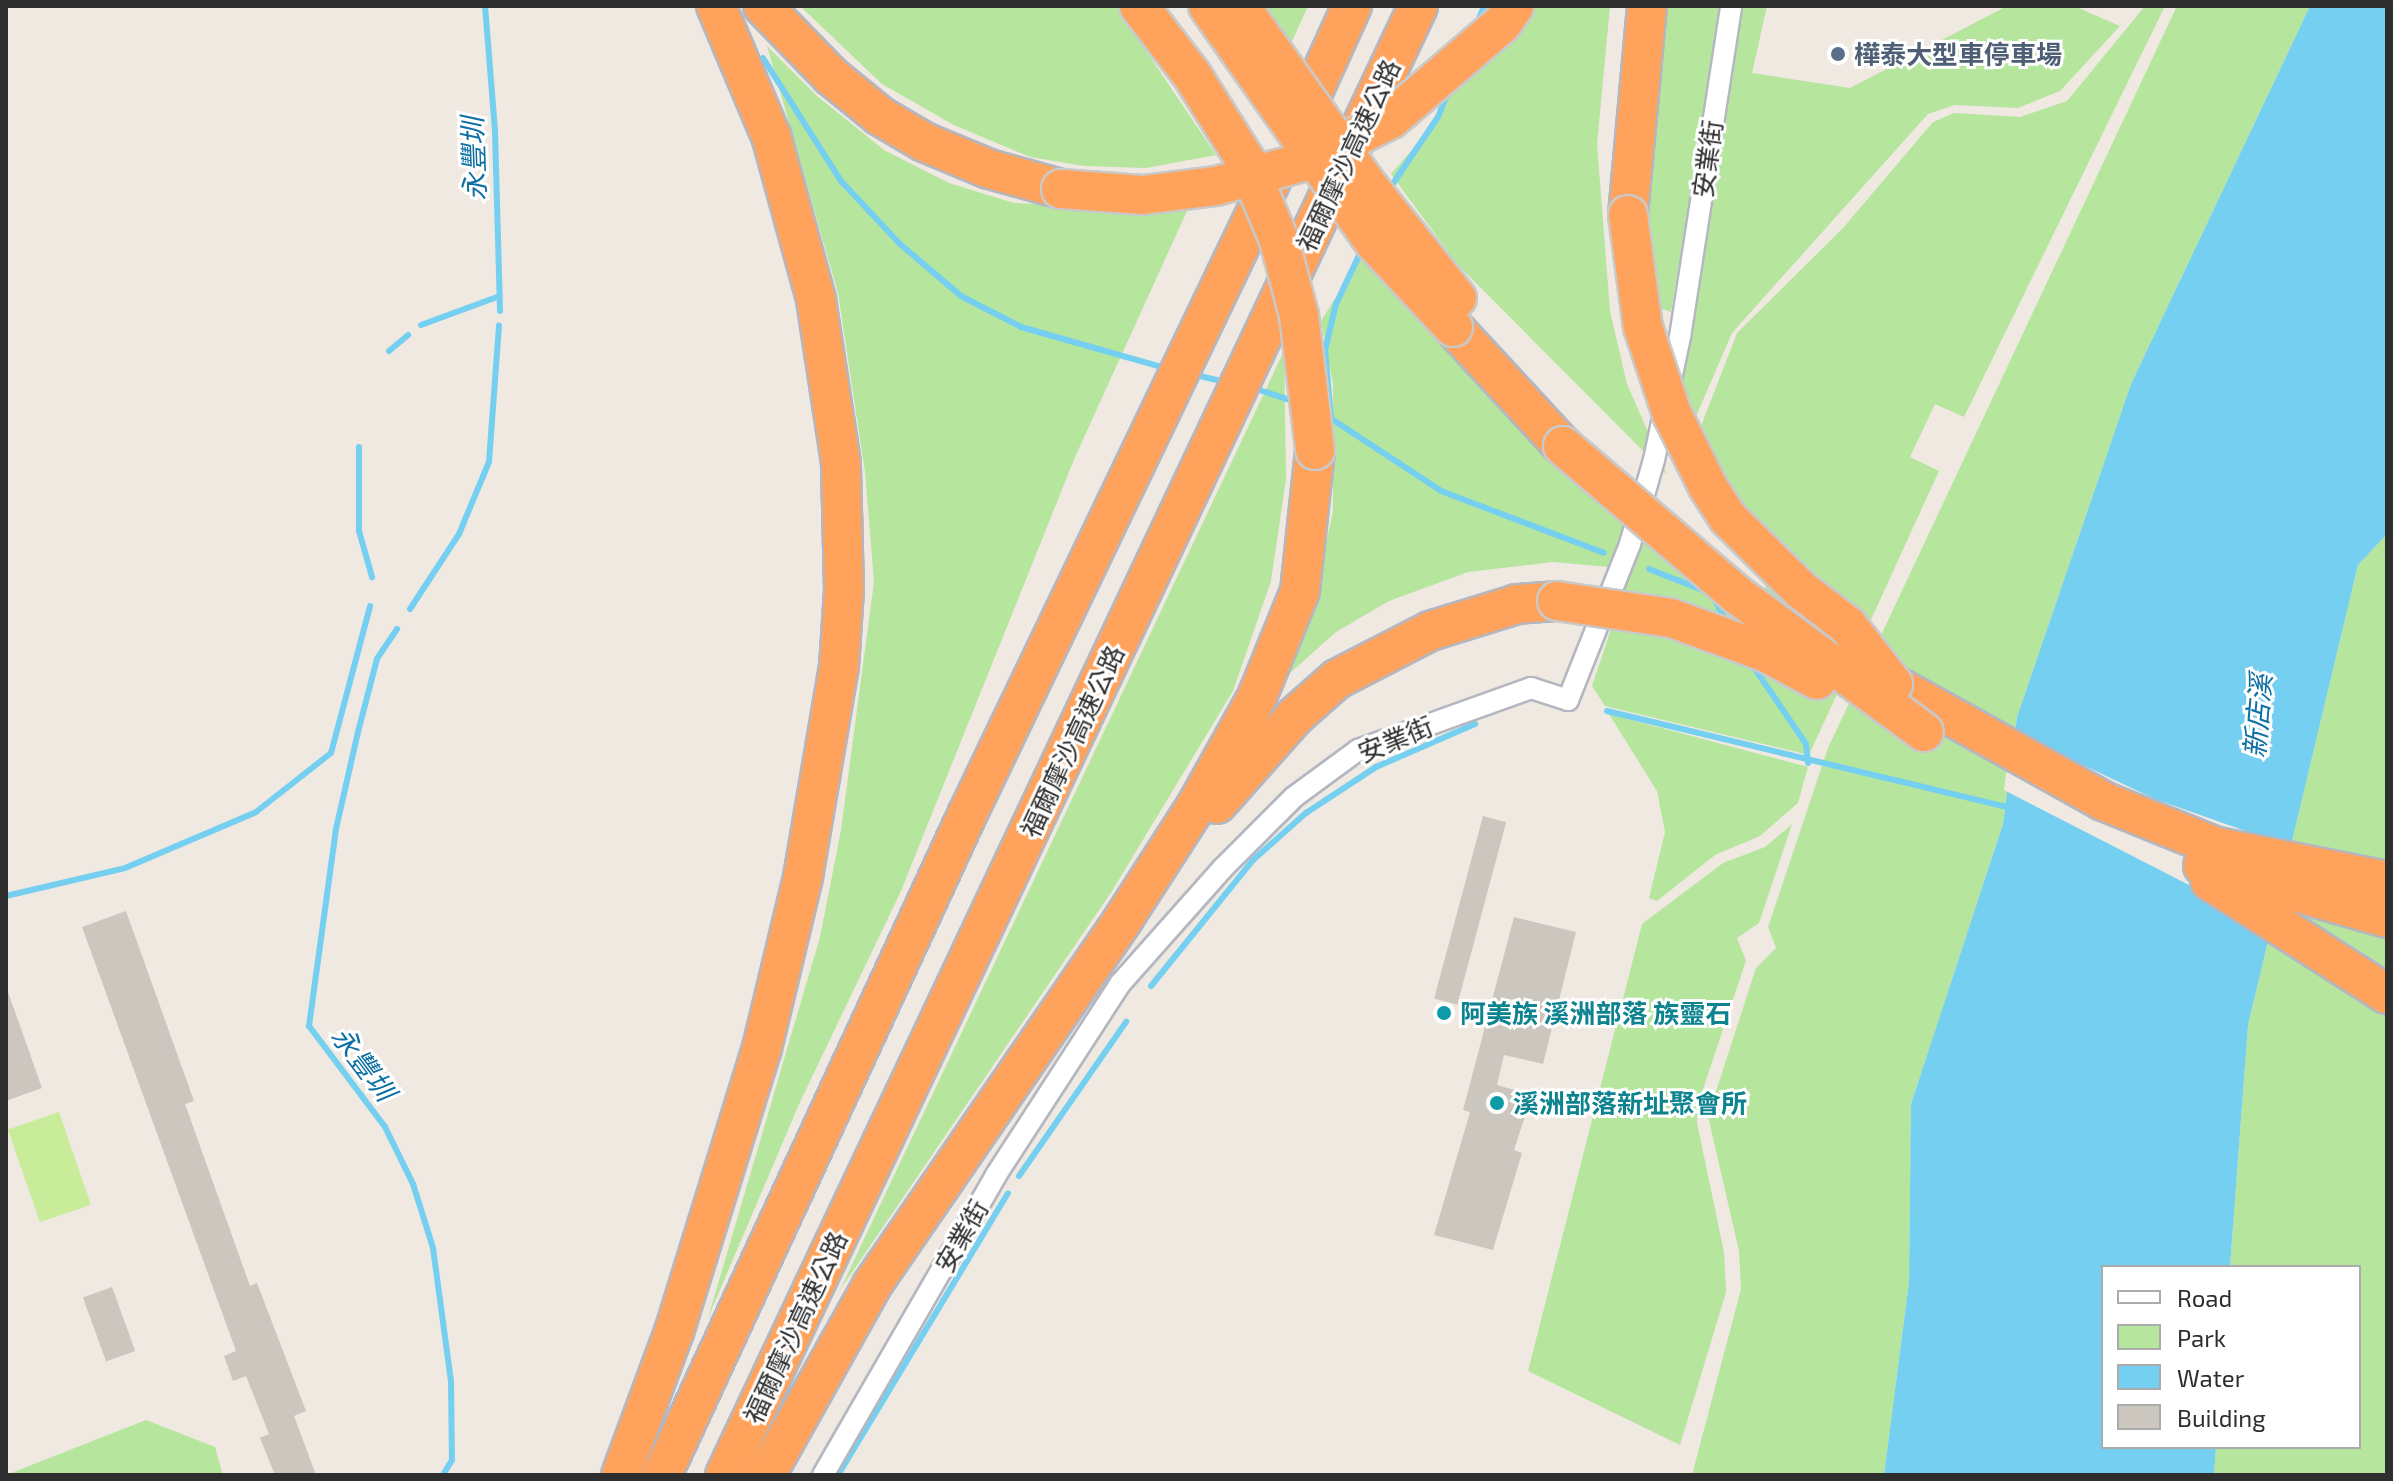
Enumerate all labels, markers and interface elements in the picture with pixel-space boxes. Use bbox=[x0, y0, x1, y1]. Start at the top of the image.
place label: 樺泰大型車停車場 bbox=[1854, 38, 2062, 70]
marker: 樺泰大型車停車場 bbox=[1829, 45, 1847, 63]
street label: 福爾摩沙高速公路 bbox=[1290, 54, 1406, 256]
water label: 永豐圳 bbox=[455, 116, 491, 202]
street label: 安業街 bbox=[1686, 118, 1728, 200]
street label: 福爾摩沙高速公路 bbox=[1014, 640, 1130, 842]
water label: 新店溪 bbox=[2237, 673, 2277, 759]
street label: 安業街 bbox=[1353, 710, 1437, 768]
place label: 阿美族 溪洲部落 族靈石 bbox=[1460, 997, 1731, 1029]
marker: 阿美族 溪洲部落 族靈石 bbox=[1435, 1004, 1453, 1022]
water label: 永豐圳 bbox=[325, 1019, 403, 1107]
place label: 溪洲部落新址聚會所 bbox=[1513, 1087, 1747, 1119]
marker: 溪洲部落新址聚會所 bbox=[1488, 1094, 1506, 1112]
street label: 安業街 bbox=[928, 1194, 994, 1278]
street label: 福爾摩沙高速公路 bbox=[737, 1226, 853, 1428]
legend bbox=[2101, 1265, 2361, 1449]
text: Road bbox=[2177, 1283, 2232, 1312]
text: Park bbox=[2177, 1323, 2226, 1352]
text: Water bbox=[2177, 1363, 2244, 1392]
text: Building bbox=[2177, 1403, 2266, 1432]

